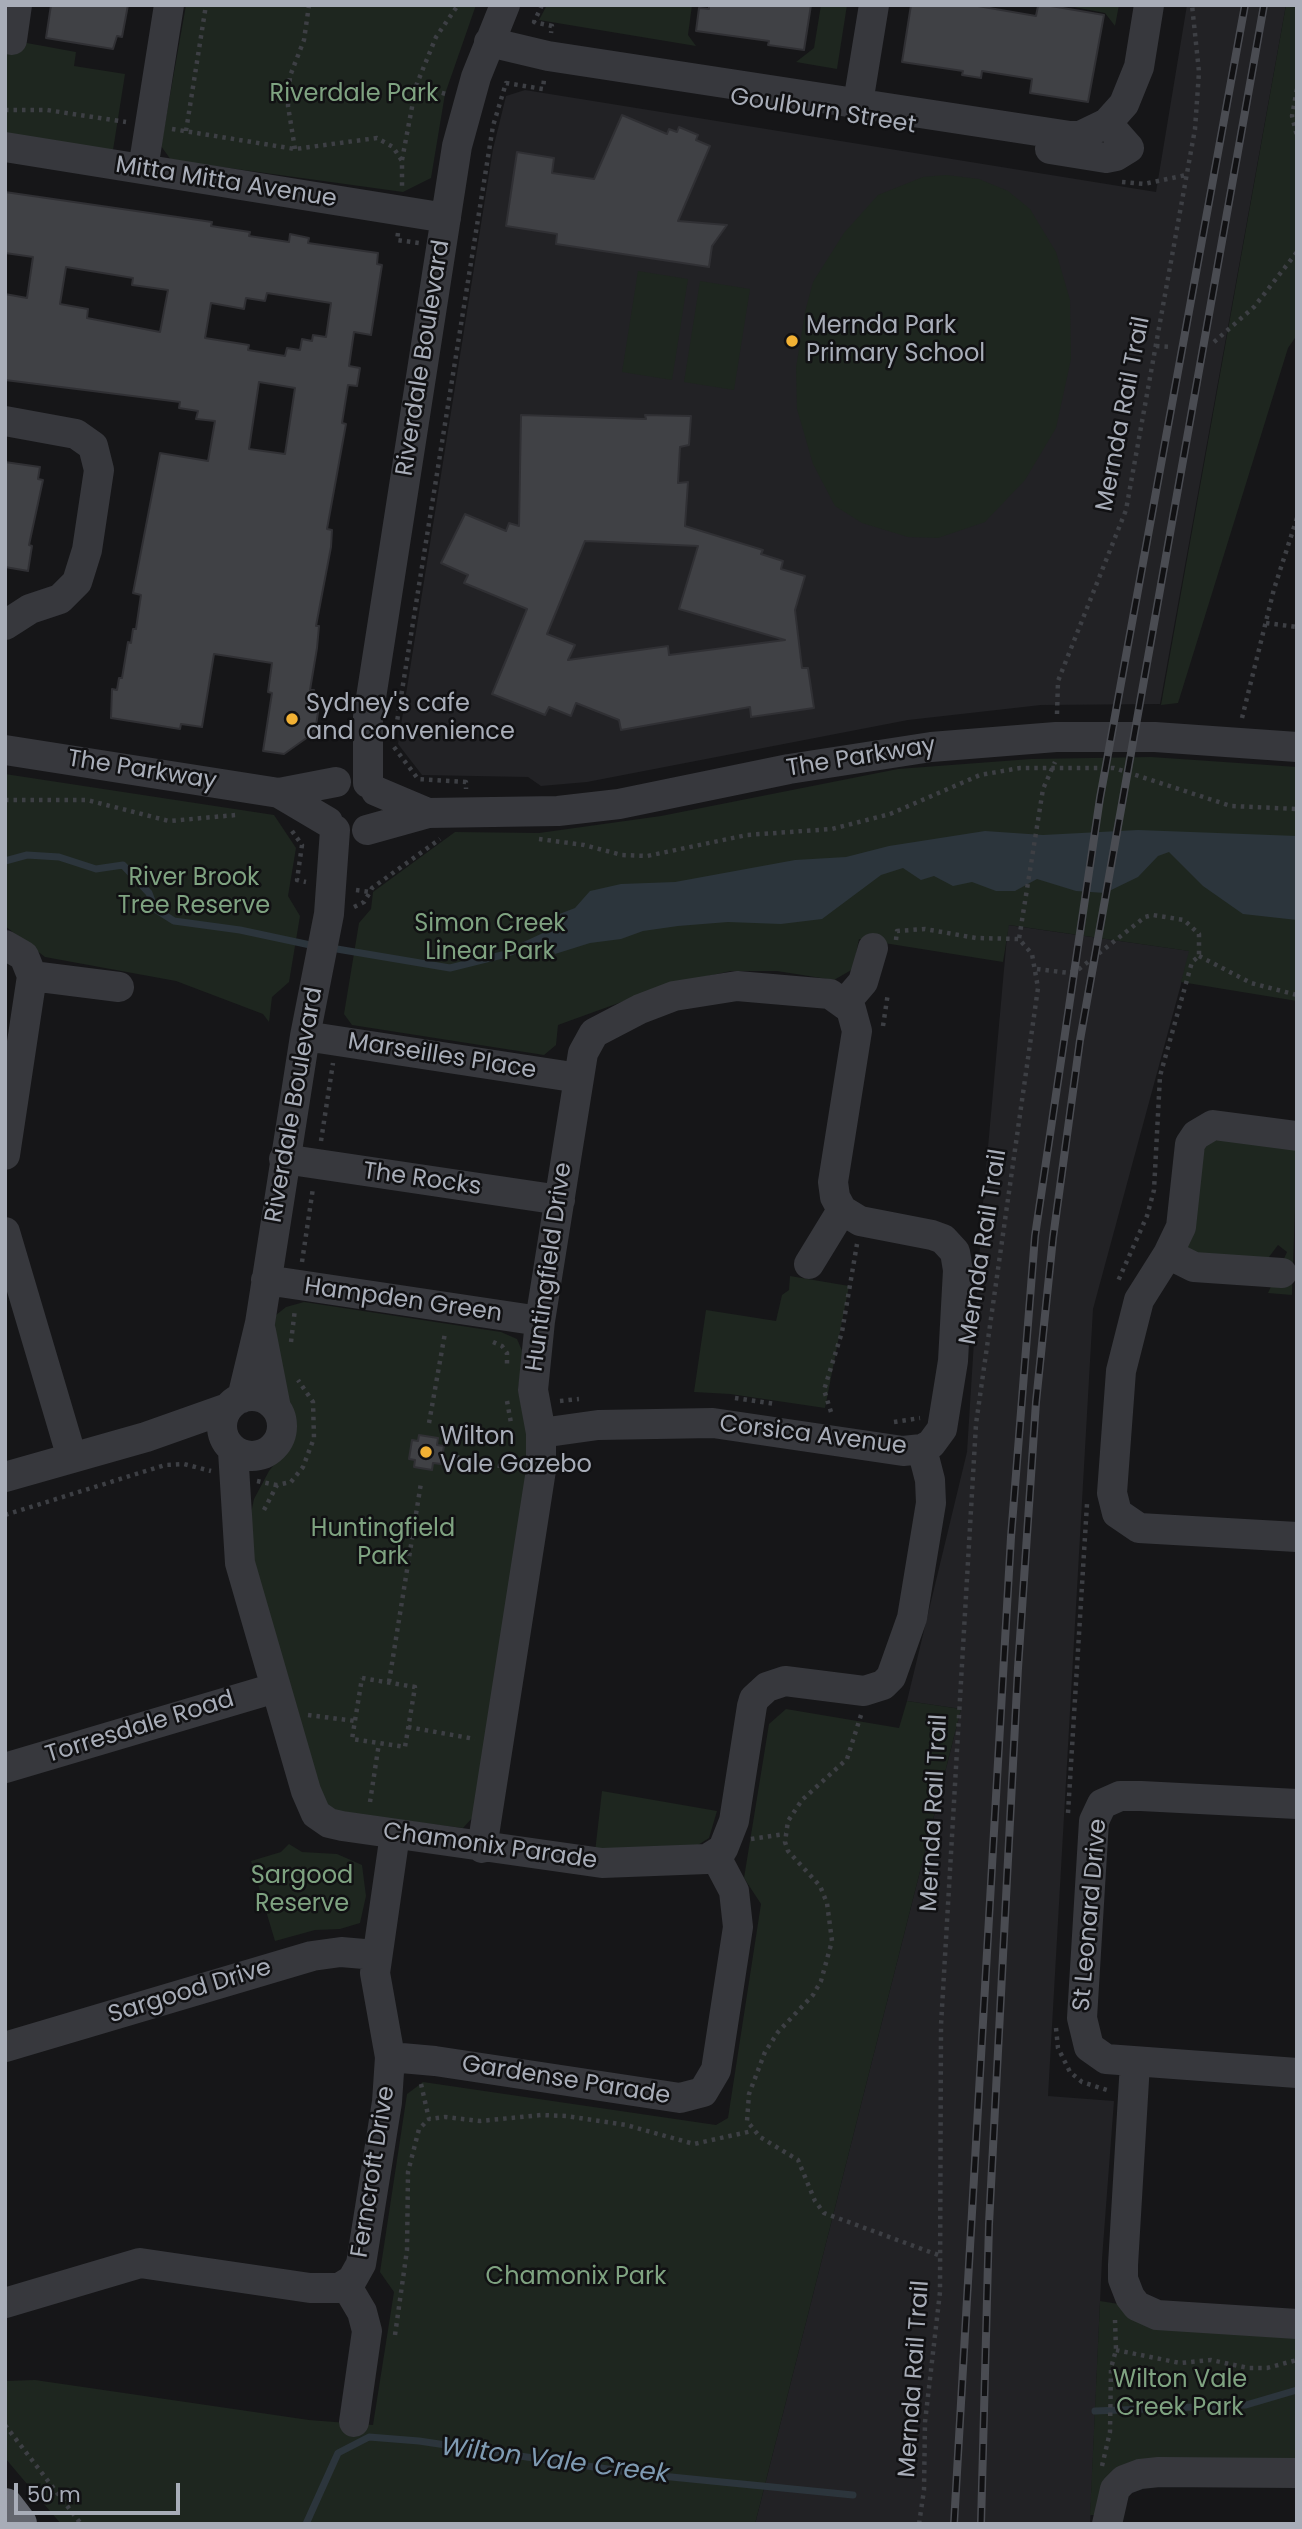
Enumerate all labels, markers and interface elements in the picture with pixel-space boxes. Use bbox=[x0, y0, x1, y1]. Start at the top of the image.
park label: Riverdale Park bbox=[270, 81, 438, 109]
street label: Goulburn Street bbox=[728, 83, 918, 141]
street label: Mitta Mitta Avenue bbox=[113, 151, 339, 215]
street label: Riverdale Boulevard bbox=[391, 238, 457, 478]
place label: Mernda Park Primary School bbox=[806, 313, 985, 369]
street label: Mernda Rail Trail bbox=[1091, 314, 1157, 514]
marker: Mernda Park Primary School bbox=[784, 333, 800, 349]
place label: Sydney's cafe and convenience bbox=[306, 691, 515, 747]
marker: Sydney's cafe and convenience bbox=[284, 711, 300, 727]
street label: The Parkway bbox=[784, 732, 938, 784]
street label: The Parkway bbox=[65, 745, 219, 797]
park label: River Brook Tree Reserve bbox=[118, 865, 270, 921]
park label: Simon Creek Linear Park bbox=[414, 911, 566, 967]
street label: Riverdale Boulevard bbox=[260, 985, 330, 1225]
street label: Marseilles Place bbox=[346, 1028, 538, 1086]
street label: Mernda Rail Trail bbox=[954, 1147, 1014, 1347]
street label: The Rocks bbox=[361, 1157, 483, 1203]
street label: Huntingfield Drive bbox=[521, 1161, 579, 1373]
street label: Hampden Green bbox=[302, 1273, 504, 1329]
street label: Corsica Avenue bbox=[718, 1410, 908, 1462]
place label: Wilton Vale Gazebo bbox=[440, 1424, 592, 1480]
marker: Wilton Vale Gazebo bbox=[418, 1444, 434, 1460]
park label: Huntingfield Park bbox=[311, 1516, 455, 1572]
street label: Torresdale Road bbox=[42, 1686, 238, 1770]
street label: Mernda Rail Trail bbox=[915, 1714, 955, 1912]
street label: Chamonix Parade bbox=[381, 1818, 599, 1876]
street label: St Leonard Drive bbox=[1068, 1818, 1114, 2012]
park label: Sargood Reserve bbox=[251, 1863, 353, 1919]
street label: Sargood Drive bbox=[105, 1954, 275, 2030]
street label: Gardense Parade bbox=[460, 2050, 672, 2112]
street label: Ferncroft Drive bbox=[346, 2084, 402, 2260]
park label: Chamonix Park bbox=[486, 2264, 666, 2292]
street label: Mernda Rail Trail bbox=[894, 2279, 936, 2479]
park label: Wilton Vale Creek Park bbox=[1113, 2367, 1247, 2423]
water label: Wilton Vale Creek bbox=[439, 2433, 671, 2491]
scale bar bbox=[18, 2470, 184, 2514]
text: 50 m bbox=[27, 2480, 81, 2509]

